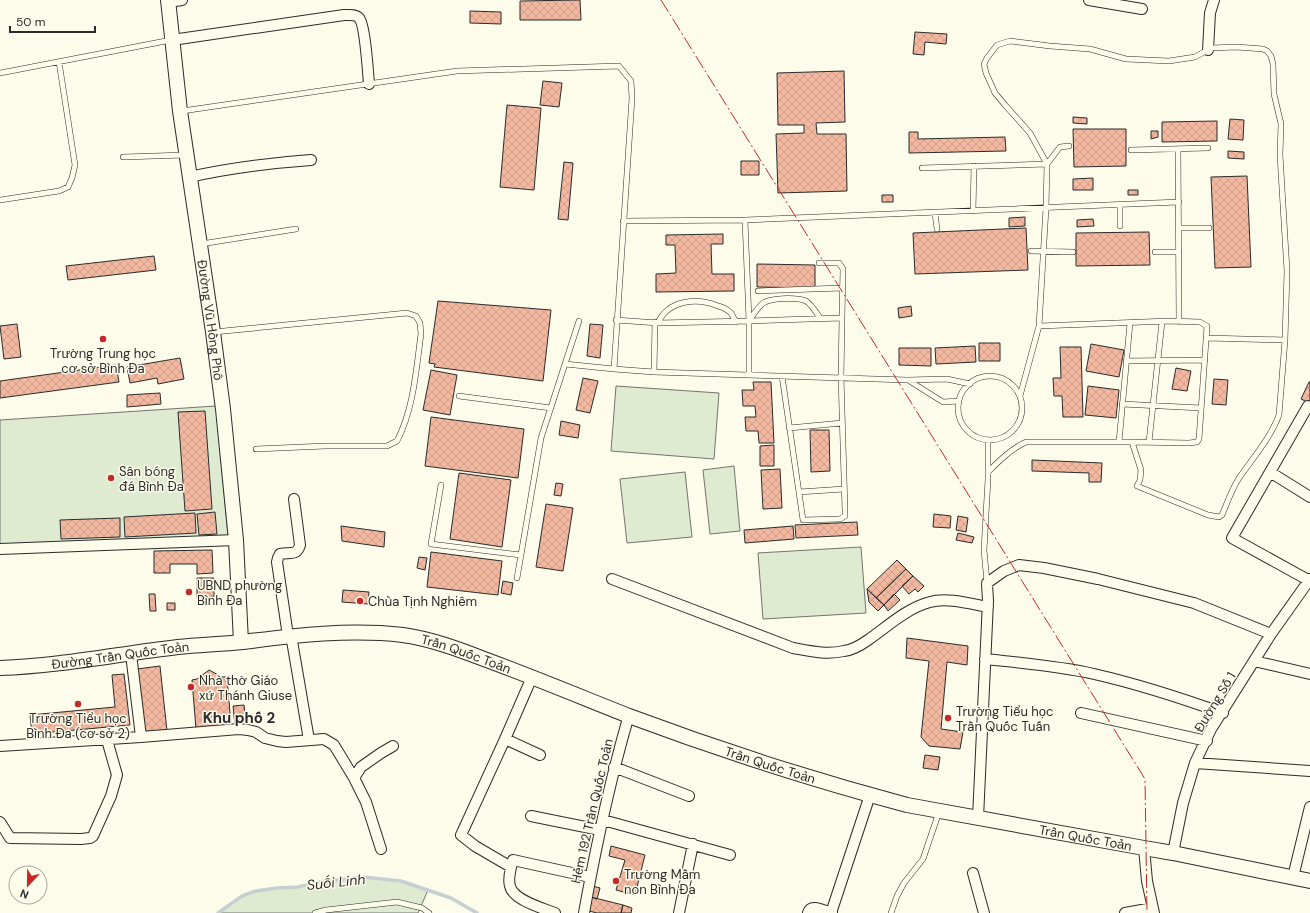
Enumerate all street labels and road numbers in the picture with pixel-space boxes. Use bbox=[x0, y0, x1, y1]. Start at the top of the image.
street label: Đường Vũ Hồng Phô bbox=[194, 259, 228, 382]
street label: Trần Quốc Toản bbox=[420, 630, 514, 677]
street label: Đường Trần Quốc Toản bbox=[51, 638, 190, 673]
street label: Đường Số 1 bbox=[1190, 669, 1240, 735]
street label: Hẻm 192 Trần Quốc Toản bbox=[567, 737, 617, 885]
street label: Trần Quốc Toản bbox=[723, 742, 818, 787]
street label: Trần Quốc Toản bbox=[1038, 821, 1133, 854]

